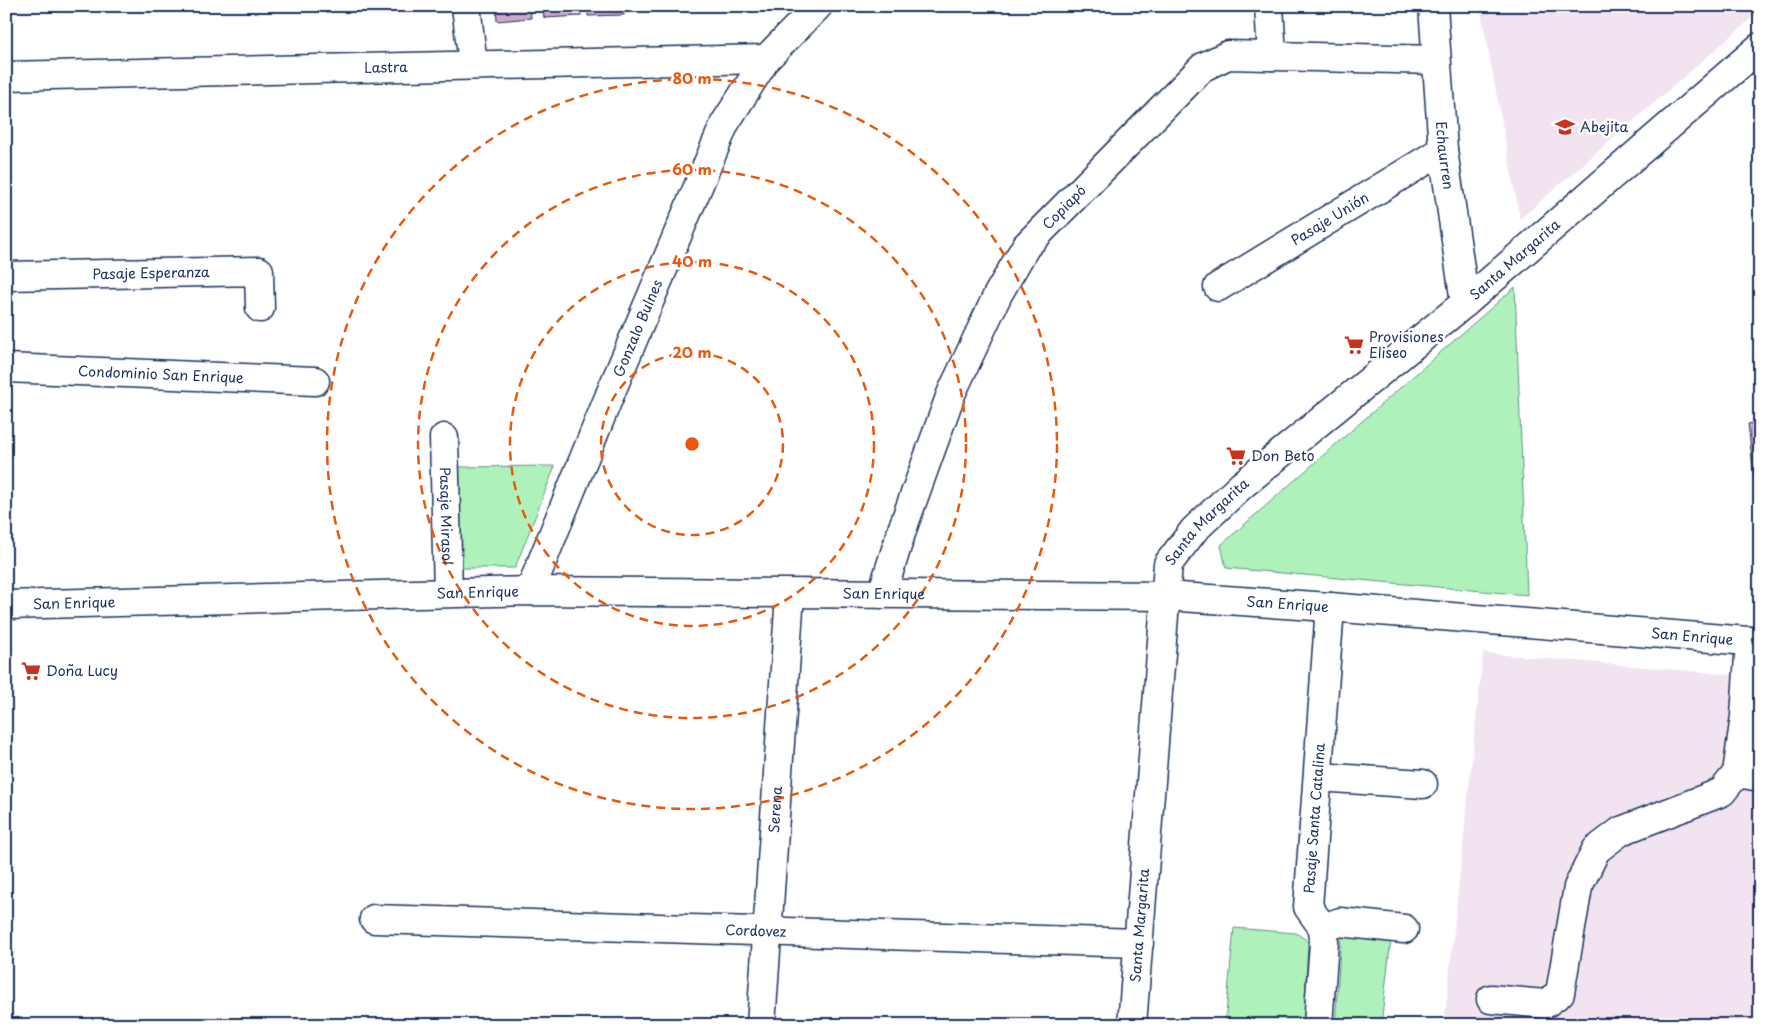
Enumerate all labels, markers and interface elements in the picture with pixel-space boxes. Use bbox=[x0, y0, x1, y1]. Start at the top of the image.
street label: Lastra bbox=[364, 56, 408, 78]
text: 80 m bbox=[672, 66, 712, 89]
school or university icon: Abejita bbox=[1554, 116, 1576, 138]
place label: Abejita bbox=[1580, 116, 1629, 137]
street label: Echaurren bbox=[1431, 121, 1460, 191]
text: 60 m bbox=[672, 157, 712, 180]
street label: Copiapó bbox=[1037, 180, 1091, 234]
street label: Pasaje Unión bbox=[1287, 187, 1373, 250]
street label: Santa Margarita bbox=[1465, 214, 1565, 305]
text: 40 m bbox=[672, 249, 712, 272]
street label: Pasaje Esperanza bbox=[92, 261, 210, 284]
street label: Gonzalo Bulnes bbox=[607, 276, 667, 380]
place label: Provisiones Eliseo bbox=[1369, 326, 1444, 363]
supermarket icon: Provisiones Eliseo bbox=[1343, 334, 1365, 356]
text: 20 m bbox=[673, 340, 711, 363]
street label: Condominio San Enrique bbox=[78, 360, 244, 388]
centre of rings bbox=[683, 435, 701, 453]
supermarket icon: Don Beto bbox=[1225, 445, 1247, 467]
place label: Don Beto bbox=[1251, 445, 1315, 466]
street label: Pasaje Mirasol bbox=[435, 467, 458, 565]
street label: Santa Margarita bbox=[1160, 473, 1253, 570]
street label: San Enrique bbox=[436, 580, 520, 603]
street label: San Enrique bbox=[843, 582, 925, 604]
street label: San Enrique bbox=[1246, 590, 1330, 617]
street label: San Enrique bbox=[33, 591, 116, 614]
street label: San Enrique bbox=[1650, 622, 1735, 650]
supermarket icon: Doña Lucy bbox=[20, 660, 42, 682]
place label: Doña Lucy bbox=[46, 660, 118, 681]
street label: Pasaje Santa Catalina bbox=[1298, 742, 1330, 894]
street label: Serena bbox=[763, 785, 787, 834]
street label: Santa Margarita bbox=[1124, 867, 1154, 983]
street label: Cordovez bbox=[725, 919, 787, 942]

